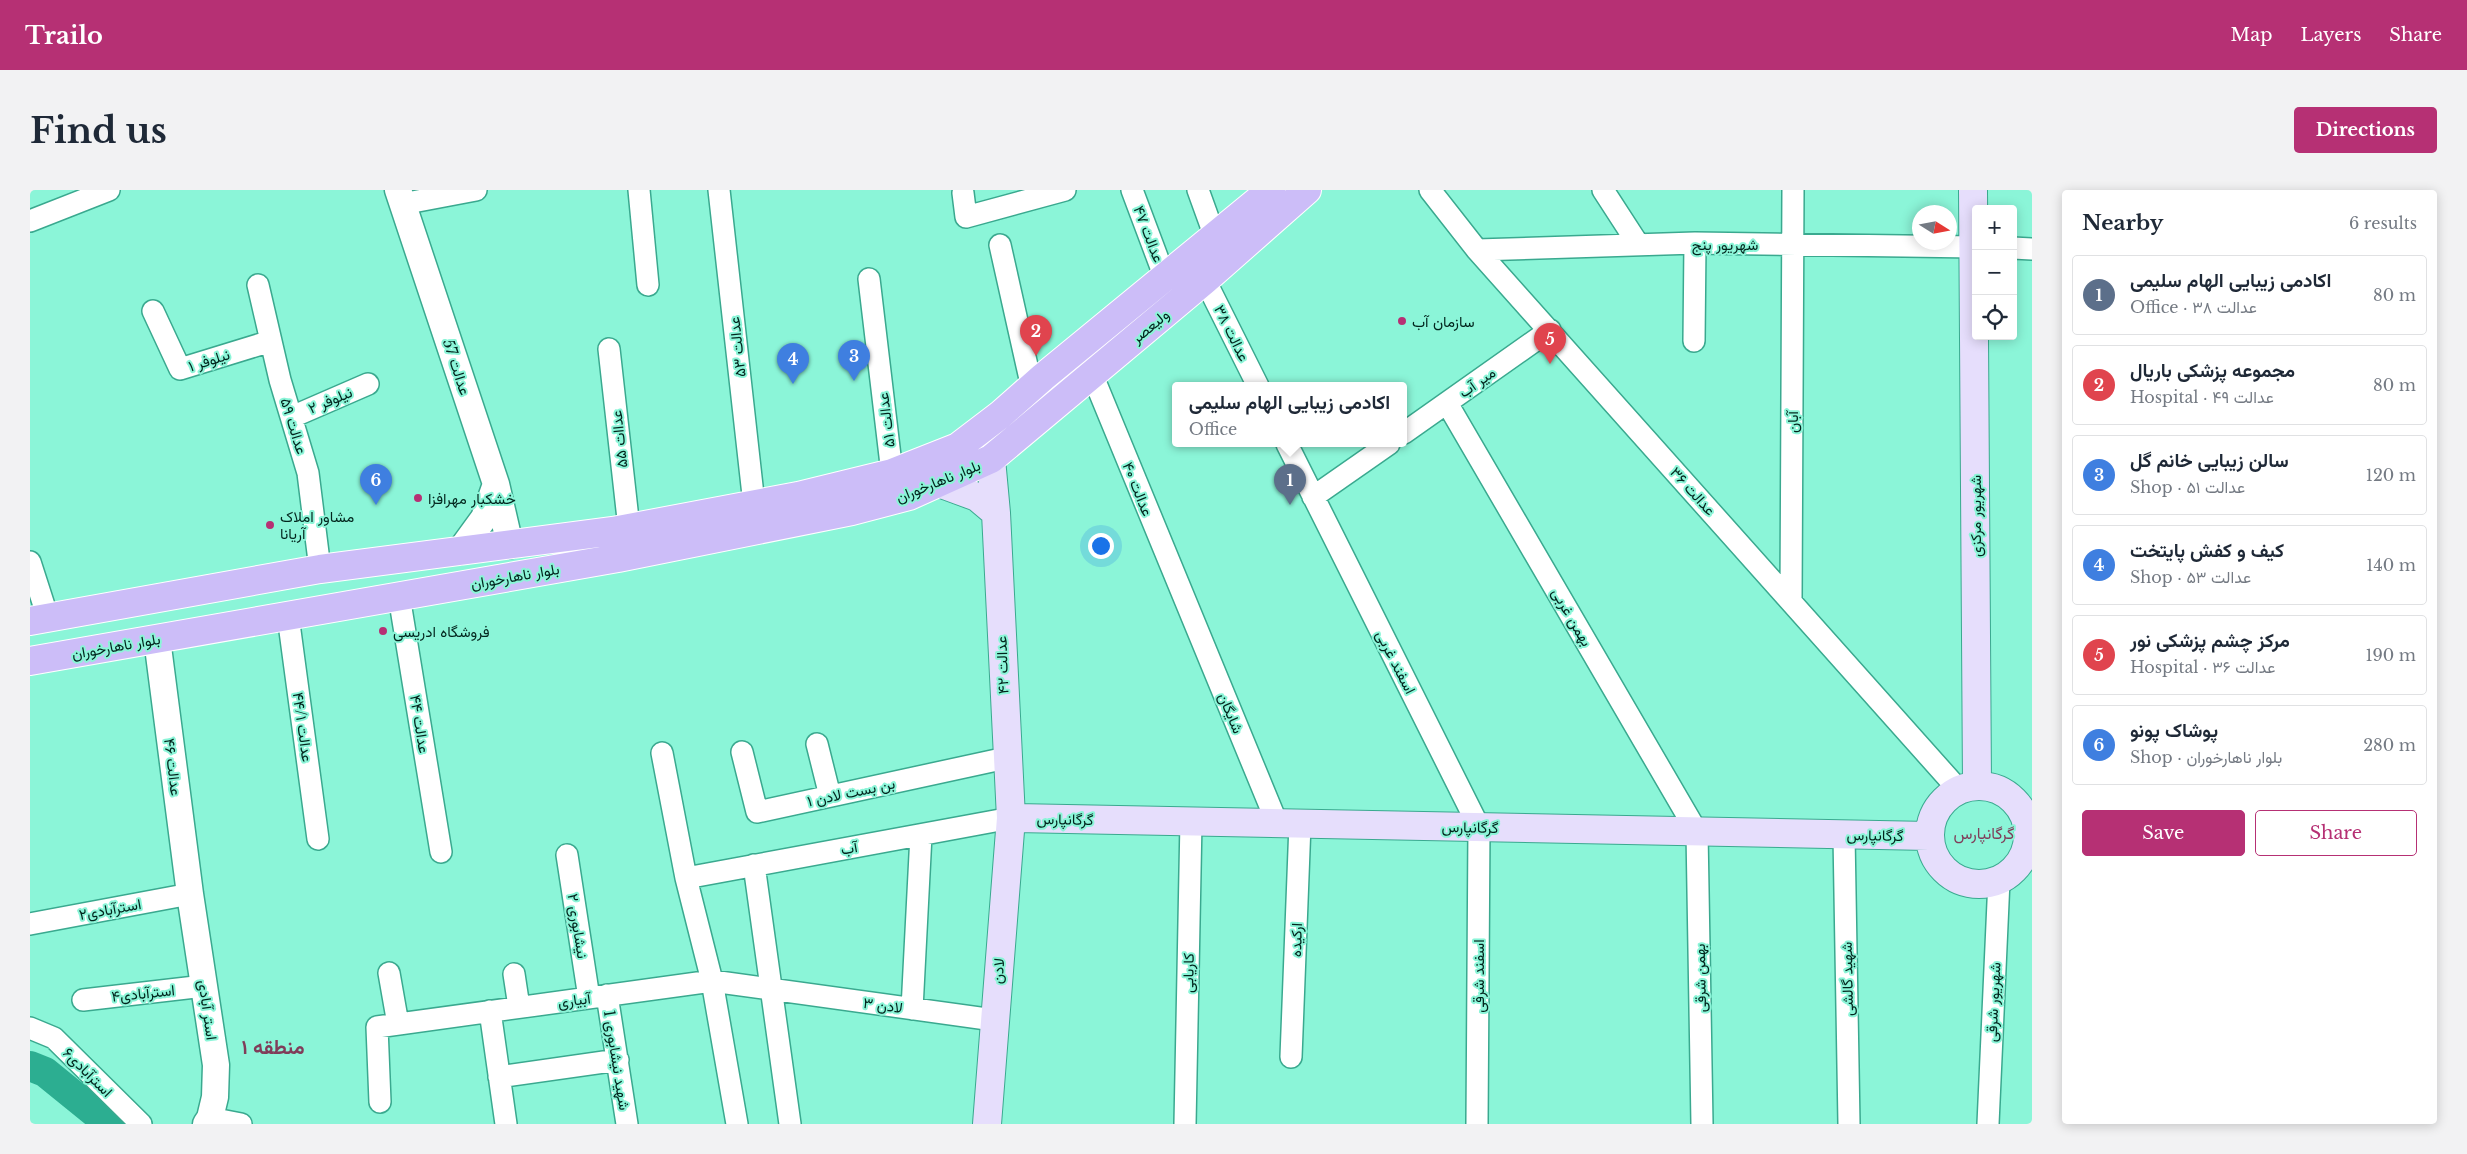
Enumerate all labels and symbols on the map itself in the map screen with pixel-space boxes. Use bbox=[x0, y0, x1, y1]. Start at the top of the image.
street label: عدالت ۴۷ bbox=[1130, 203, 1169, 265]
north arrow bbox=[1912, 205, 1957, 250]
street label: شهریور پنج bbox=[1692, 235, 1759, 256]
street label: عدالت ۳۸ bbox=[1210, 302, 1254, 365]
street label: ولیعصر bbox=[1126, 305, 1173, 348]
place label: سازمان آب bbox=[1412, 312, 1475, 331]
pin: 2 bbox=[1020, 315, 1052, 356]
marker: سازمان آب bbox=[1396, 315, 1408, 327]
street label: عدالت ۵۳ bbox=[724, 316, 750, 378]
pin: 5 bbox=[1534, 323, 1566, 364]
street label: عدالت 57 bbox=[439, 337, 475, 398]
pin: 3 bbox=[838, 340, 870, 381]
pin: 4 bbox=[777, 343, 809, 384]
street label: ۱ نیلوفر bbox=[186, 344, 232, 376]
street label: میر آب bbox=[1455, 363, 1499, 401]
street label: ۲ نیلوفر bbox=[305, 382, 355, 418]
street label: عدالت ۵۱ bbox=[873, 391, 899, 448]
street label: عدالت ۵۹ bbox=[276, 396, 312, 457]
street label: عداات ۵۵ bbox=[607, 409, 631, 469]
street label: آبان bbox=[1783, 409, 1802, 433]
street label: بلوار ناهارخوران bbox=[893, 455, 983, 507]
street label: عدالت ۴۰ bbox=[1119, 459, 1158, 519]
street label: عدالت ۳۶ bbox=[1666, 463, 1720, 519]
pin: 6 bbox=[360, 464, 392, 505]
pin: 1 bbox=[1274, 464, 1306, 505]
street label: شهریور مرکزی bbox=[1966, 475, 1986, 557]
place label: خشكبار مهرافزا bbox=[428, 489, 516, 508]
marker: خشكبار مهرافزا bbox=[412, 492, 424, 504]
place label: مشاور املاک آریانا bbox=[280, 507, 354, 543]
marker: مشاور املاک آریانا bbox=[264, 519, 276, 531]
your location bbox=[1088, 533, 1114, 559]
street label: بلوار ناهارخوران bbox=[469, 559, 561, 593]
street label: بهمن غربی bbox=[1547, 584, 1596, 650]
place label: فروشگاه ادریسی bbox=[393, 622, 490, 642]
marker: فروشگاه ادریسی bbox=[377, 625, 389, 637]
street label: اسفند غربی bbox=[1371, 627, 1420, 697]
street label: بلوار ناهارخوران bbox=[70, 629, 162, 663]
street label: عدالت ۴۲ bbox=[991, 635, 1013, 694]
street label: شایگان bbox=[1214, 690, 1248, 736]
street label: ۴۴/۱ عدالت bbox=[289, 691, 317, 763]
street label: ۴۴ عدالت bbox=[406, 693, 434, 755]
street label: ۴۶ عدالت bbox=[160, 737, 186, 797]
street label: ۱ بن بست لادن bbox=[805, 773, 897, 812]
street label: گرگانپارس bbox=[1036, 809, 1094, 830]
street label: گرگانپارس bbox=[1441, 817, 1499, 838]
district label: گرگانپارس bbox=[1954, 823, 2014, 845]
street label: گرگانپارس bbox=[1846, 825, 1904, 846]
street label: آب bbox=[839, 837, 860, 859]
street label: نیشابوری ۲ bbox=[563, 892, 592, 960]
street label: استرآبادی۲ bbox=[77, 894, 143, 925]
street label: ارکیده bbox=[1286, 923, 1306, 957]
street label: اسفند شرقی bbox=[1469, 939, 1489, 1013]
street label: شهید گالشی bbox=[1837, 941, 1858, 1016]
street label: بهمن شرقی bbox=[1690, 943, 1711, 1013]
street label: کاریابی bbox=[1178, 953, 1199, 993]
street label: لادن bbox=[987, 957, 1009, 985]
street label: شهریور شرقی bbox=[1981, 961, 2006, 1042]
street label: استر آبادی bbox=[193, 979, 222, 1041]
street label: استرآبادی۴ bbox=[110, 980, 176, 1007]
street label: آبیاری bbox=[556, 988, 593, 1013]
street label: ۳ لادن bbox=[862, 993, 904, 1017]
street label: شهید نیشابوری 1 bbox=[599, 1009, 634, 1112]
district label: منطقه ۱ bbox=[241, 1035, 305, 1059]
street label: استرآبادی۶ bbox=[59, 1043, 117, 1101]

